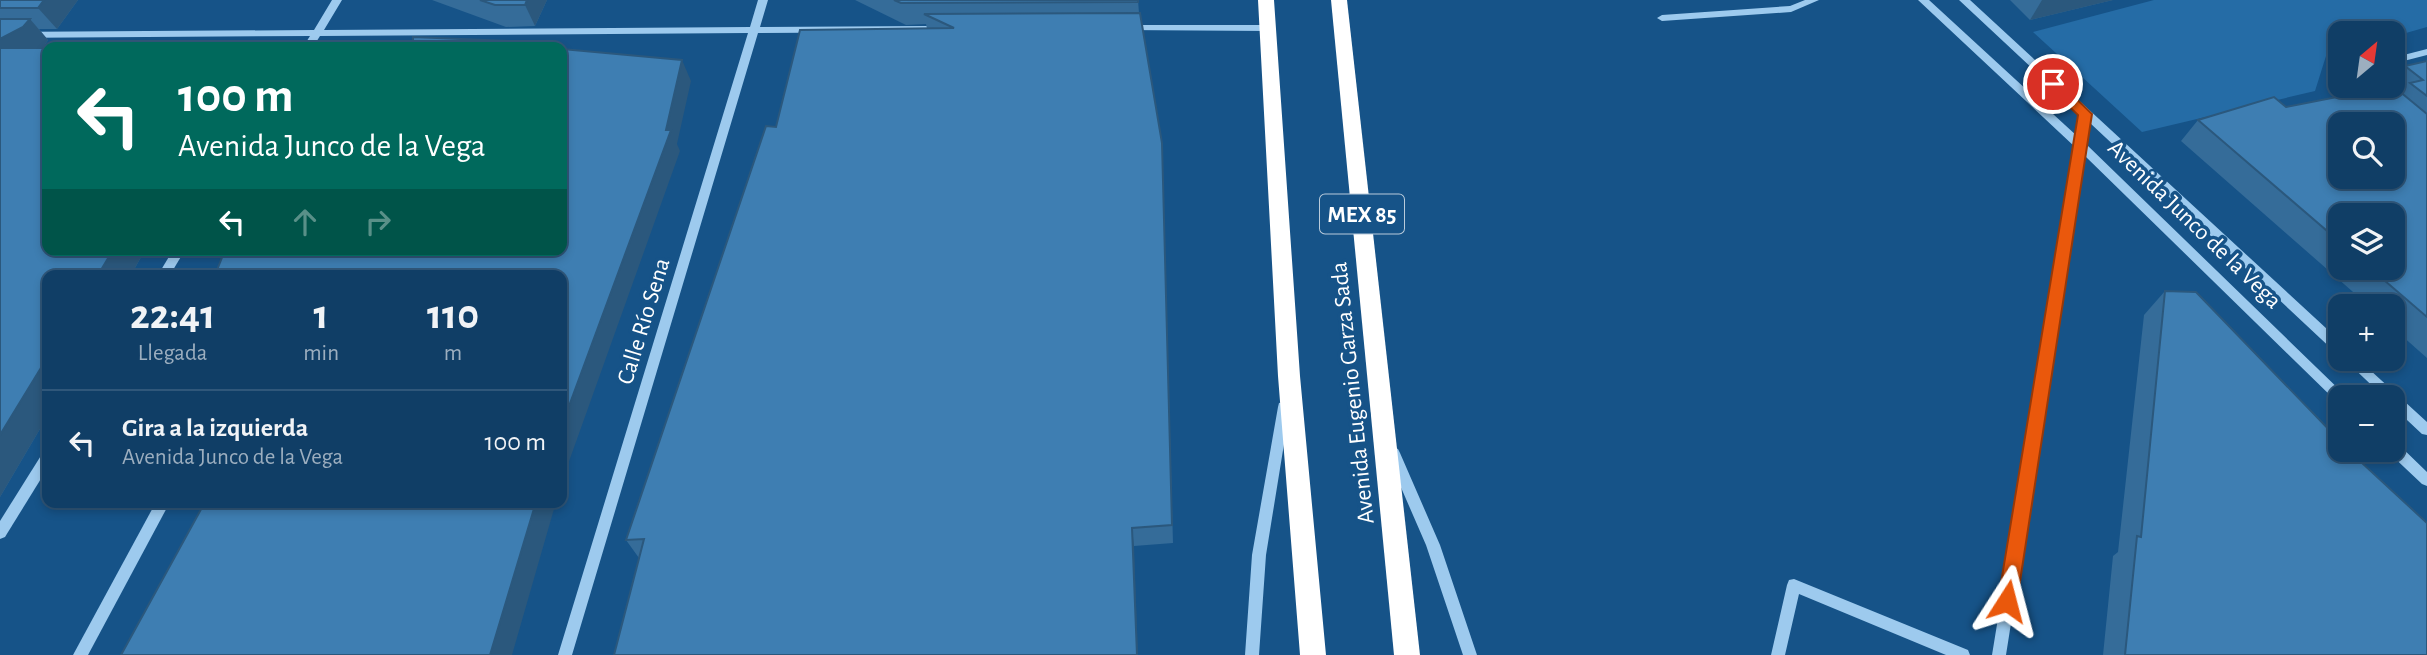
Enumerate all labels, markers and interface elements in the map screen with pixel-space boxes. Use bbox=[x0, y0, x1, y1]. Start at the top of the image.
north arrow bbox=[2328, 21, 2404, 98]
map controls bbox=[2328, 21, 2405, 462]
pin bbox=[2023, 54, 2083, 114]
icon: arrive bbox=[2034, 65, 2072, 103]
icon: left bbox=[63, 70, 154, 161]
text: 100 m bbox=[178, 72, 294, 121]
button: search bbox=[2328, 112, 2405, 189]
text: Avenida Junco de la Vega bbox=[178, 130, 486, 162]
street label: Avenida Junco de la Vega bbox=[2103, 136, 2286, 313]
road number: MEX 85 bbox=[1320, 195, 1404, 234]
icon: left bbox=[213, 203, 251, 241]
icon: ahead bbox=[286, 203, 324, 241]
icon: right bbox=[359, 203, 397, 241]
button: layers bbox=[2328, 203, 2405, 280]
street label: Calle Río Sena bbox=[613, 255, 675, 387]
street label: Avenida Eugenio Garza Sada bbox=[1327, 261, 1379, 525]
text: 22:41 bbox=[130, 294, 215, 336]
text: 1 bbox=[314, 294, 329, 336]
text: 110 bbox=[427, 294, 479, 336]
button: + bbox=[2328, 294, 2405, 371]
text: Llegada bbox=[138, 342, 207, 365]
text: min bbox=[303, 342, 339, 365]
text: m bbox=[444, 342, 462, 365]
button: − bbox=[2328, 385, 2405, 462]
text: Gira a la izquierda bbox=[122, 415, 308, 441]
icon: left bbox=[63, 424, 101, 462]
text: 100 m bbox=[485, 429, 546, 455]
text: Avenida Junco de la Vega bbox=[122, 446, 343, 469]
position arrow bbox=[1970, 564, 2044, 638]

